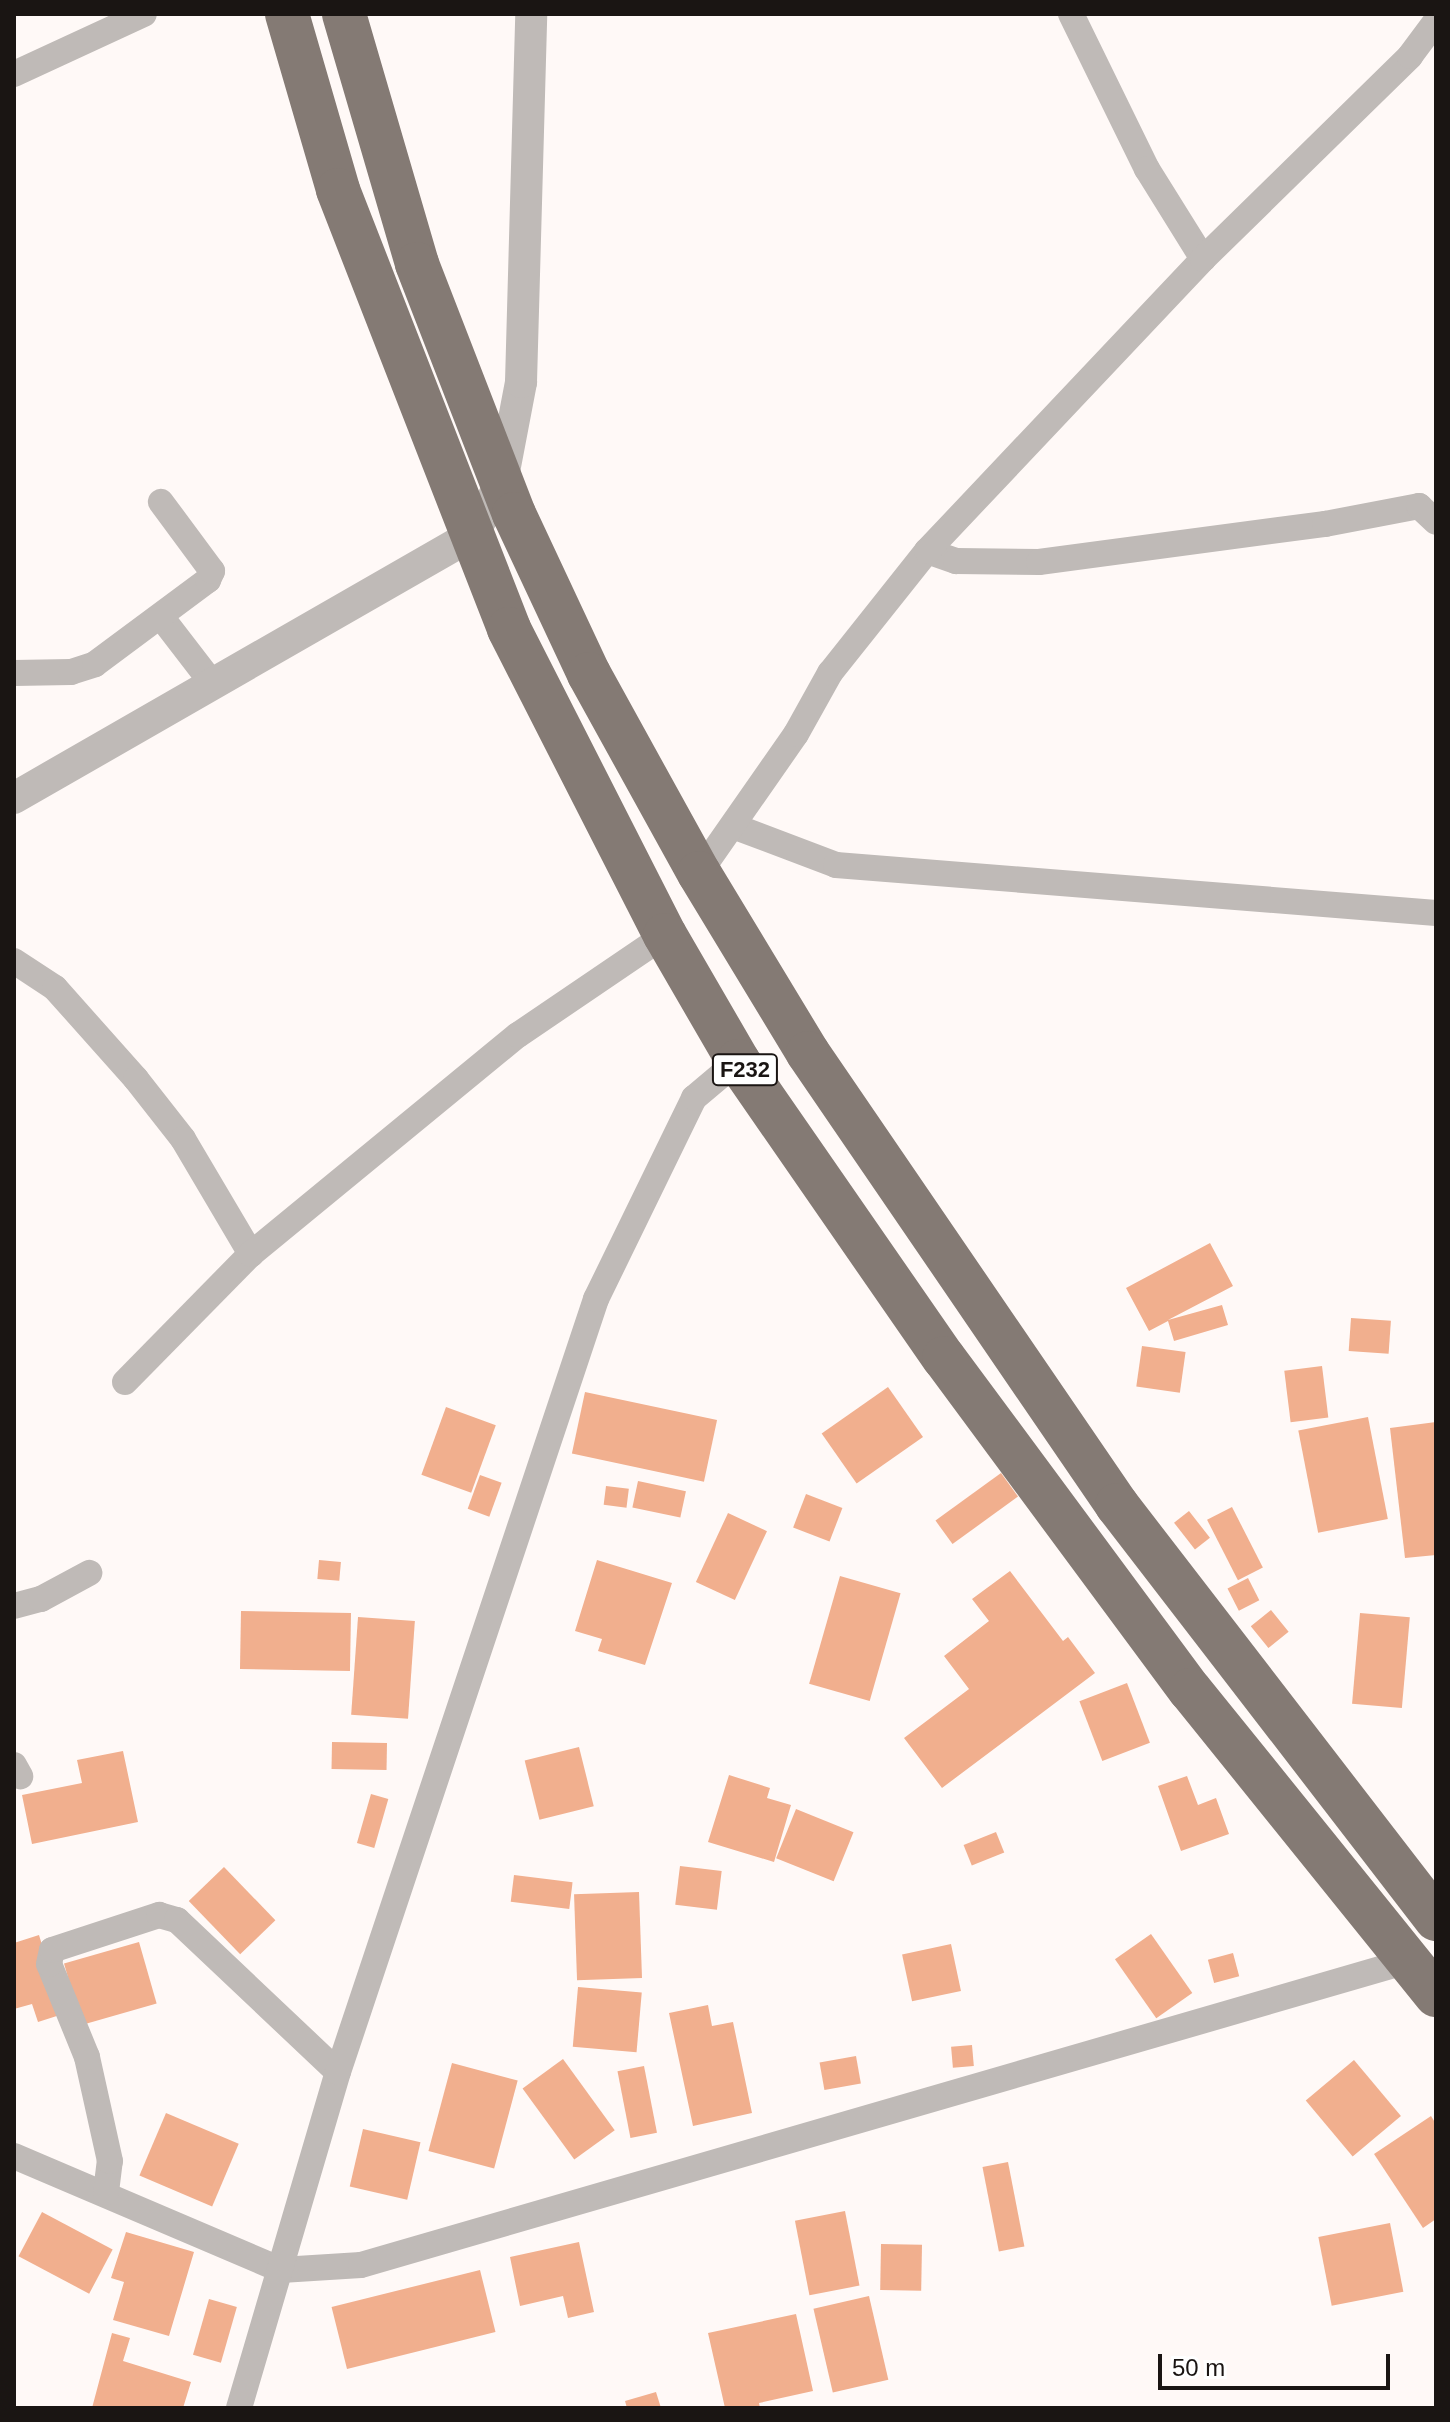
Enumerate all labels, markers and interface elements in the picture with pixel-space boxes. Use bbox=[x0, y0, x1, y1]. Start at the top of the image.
road number: F232 bbox=[711, 1052, 779, 1088]
scale bar bbox=[1162, 2338, 1394, 2388]
text: 50 m bbox=[1172, 2354, 1225, 2381]

